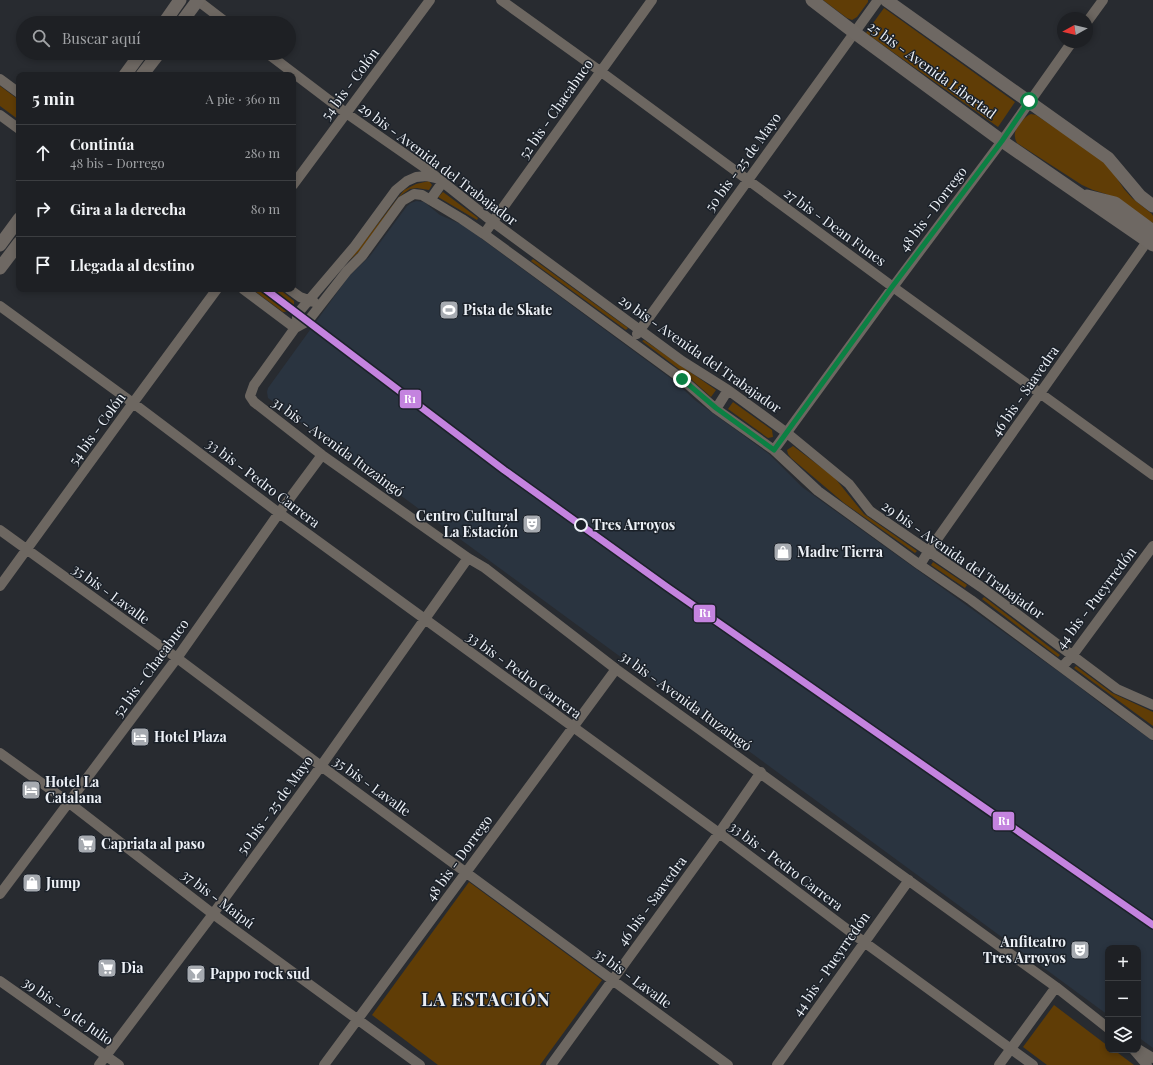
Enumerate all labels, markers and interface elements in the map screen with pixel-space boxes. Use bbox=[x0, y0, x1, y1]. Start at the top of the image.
north arrow bbox=[1057, 12, 1093, 48]
search box bbox=[16, 16, 296, 60]
street label: 25 bis - Avenida Libertad bbox=[864, 16, 1000, 123]
icon: search bbox=[30, 27, 52, 49]
text: Buscar aquí bbox=[62, 28, 141, 48]
street label: 54 bis - Colón bbox=[316, 43, 383, 124]
street label: 52 bis - Chacabuco bbox=[514, 55, 597, 162]
text: 5 min bbox=[32, 87, 75, 109]
text: A pie · 360 m bbox=[206, 90, 280, 107]
route start bbox=[1020, 92, 1038, 110]
street label: 29 bis - Avenida del Trabajador bbox=[355, 98, 522, 230]
street label: 50 bis - 25 de Mayo bbox=[700, 108, 785, 215]
text: Continúa bbox=[70, 134, 134, 154]
icon: ahead bbox=[32, 142, 54, 164]
text: 280 m bbox=[244, 144, 280, 161]
text: 48 bis - Dorrego bbox=[70, 154, 165, 171]
street label: 48 bis - Dorrego bbox=[894, 162, 971, 255]
street label: 27 bis - Dean Funes bbox=[780, 183, 890, 270]
icon: right bbox=[32, 198, 54, 220]
text: Gira a la derecha bbox=[70, 199, 186, 219]
text: 80 m bbox=[251, 200, 280, 217]
icon: arrive bbox=[32, 254, 54, 276]
text: Llegada al destino bbox=[70, 255, 194, 275]
street label: 29 bis - Avenida del Trabajador bbox=[615, 290, 786, 418]
sports icon: Pista de Skate bbox=[438, 299, 460, 321]
place label: Pista de Skate bbox=[463, 300, 552, 319]
street label: 46 bis - Saavedra bbox=[986, 342, 1063, 440]
route end bbox=[673, 370, 691, 388]
street label: 54 bis - Colón bbox=[64, 388, 130, 469]
line badge: R1 bbox=[399, 389, 422, 409]
text: R1 bbox=[404, 391, 416, 406]
street label: 31 bis - Avenida Ituzaingó bbox=[268, 392, 408, 501]
street label: 33 bis - Pedro Carrera bbox=[203, 434, 324, 532]
street label: 29 bis - Avenida del Trabajador bbox=[878, 496, 1049, 624]
place label: Centro Cultural La Estación bbox=[416, 506, 519, 541]
theatre icon: Centro Cultural La Estación bbox=[521, 513, 543, 535]
place label: Tres Arroyos bbox=[592, 515, 675, 534]
marker: Tres Arroyos bbox=[574, 518, 588, 532]
shop icon: Madre Tierra bbox=[772, 541, 794, 563]
place label: Madre Tierra bbox=[797, 542, 884, 561]
street label: 44 bis - Pueyrredón bbox=[1051, 542, 1141, 653]
street label: 35 bis - Lavalle bbox=[69, 559, 154, 628]
line badge: R1 bbox=[693, 604, 716, 623]
text: R1 bbox=[699, 605, 711, 620]
street label: 52 bis - Chacabuco bbox=[108, 614, 193, 721]
street label: 33 bis - Pedro Carrera bbox=[463, 626, 586, 723]
street label: 31 bis - Avenida Ituzaingó bbox=[616, 646, 756, 755]
hotel icon: Hotel Plaza bbox=[129, 726, 151, 748]
place label: Hotel Plaza bbox=[154, 727, 227, 746]
street label: 50 bis - 25 de Mayo bbox=[232, 751, 317, 858]
street label: 35 bis - Lavalle bbox=[330, 751, 415, 820]
place label: Hotel La Catalana bbox=[45, 772, 103, 807]
hotel icon: Hotel La Catalana bbox=[20, 779, 42, 801]
street label: 48 bis - Dorrego bbox=[421, 811, 496, 904]
line badge: R1 bbox=[992, 811, 1015, 831]
text: R1 bbox=[998, 813, 1010, 828]
street label: 33 bis - Pedro Carrera bbox=[726, 817, 847, 915]
supermarket icon: Capriata al paso bbox=[76, 833, 98, 855]
place label: Capriata al paso bbox=[101, 834, 205, 853]
street label: 46 bis - Saavedra bbox=[613, 852, 691, 949]
street label: 37 bis - Maipú bbox=[178, 865, 259, 932]
shop icon: Jump bbox=[21, 872, 43, 894]
place label: Jump bbox=[45, 873, 80, 892]
street label: 44 bis - Pueyrredón bbox=[787, 907, 874, 1020]
place label: Anfiteatro Tres Arroyos bbox=[983, 932, 1066, 967]
theatre icon: Anfiteatro Tres Arroyos bbox=[1069, 939, 1091, 961]
street label: 35 bis - Lavalle bbox=[591, 943, 676, 1012]
map controls bbox=[1105, 945, 1141, 1053]
button: + bbox=[1105, 945, 1141, 981]
supermarket icon: Dia bbox=[96, 957, 118, 979]
place label: Dia bbox=[121, 958, 144, 977]
bar icon: Pappo rock sud bbox=[185, 963, 207, 985]
place label: Pappo rock sud bbox=[210, 964, 311, 983]
street label: 39 bis - 9 de Julio bbox=[19, 972, 118, 1049]
button: − bbox=[1105, 981, 1141, 1017]
district label: LA ESTACIÓN bbox=[421, 987, 551, 1011]
button: layers bbox=[1105, 1017, 1141, 1053]

